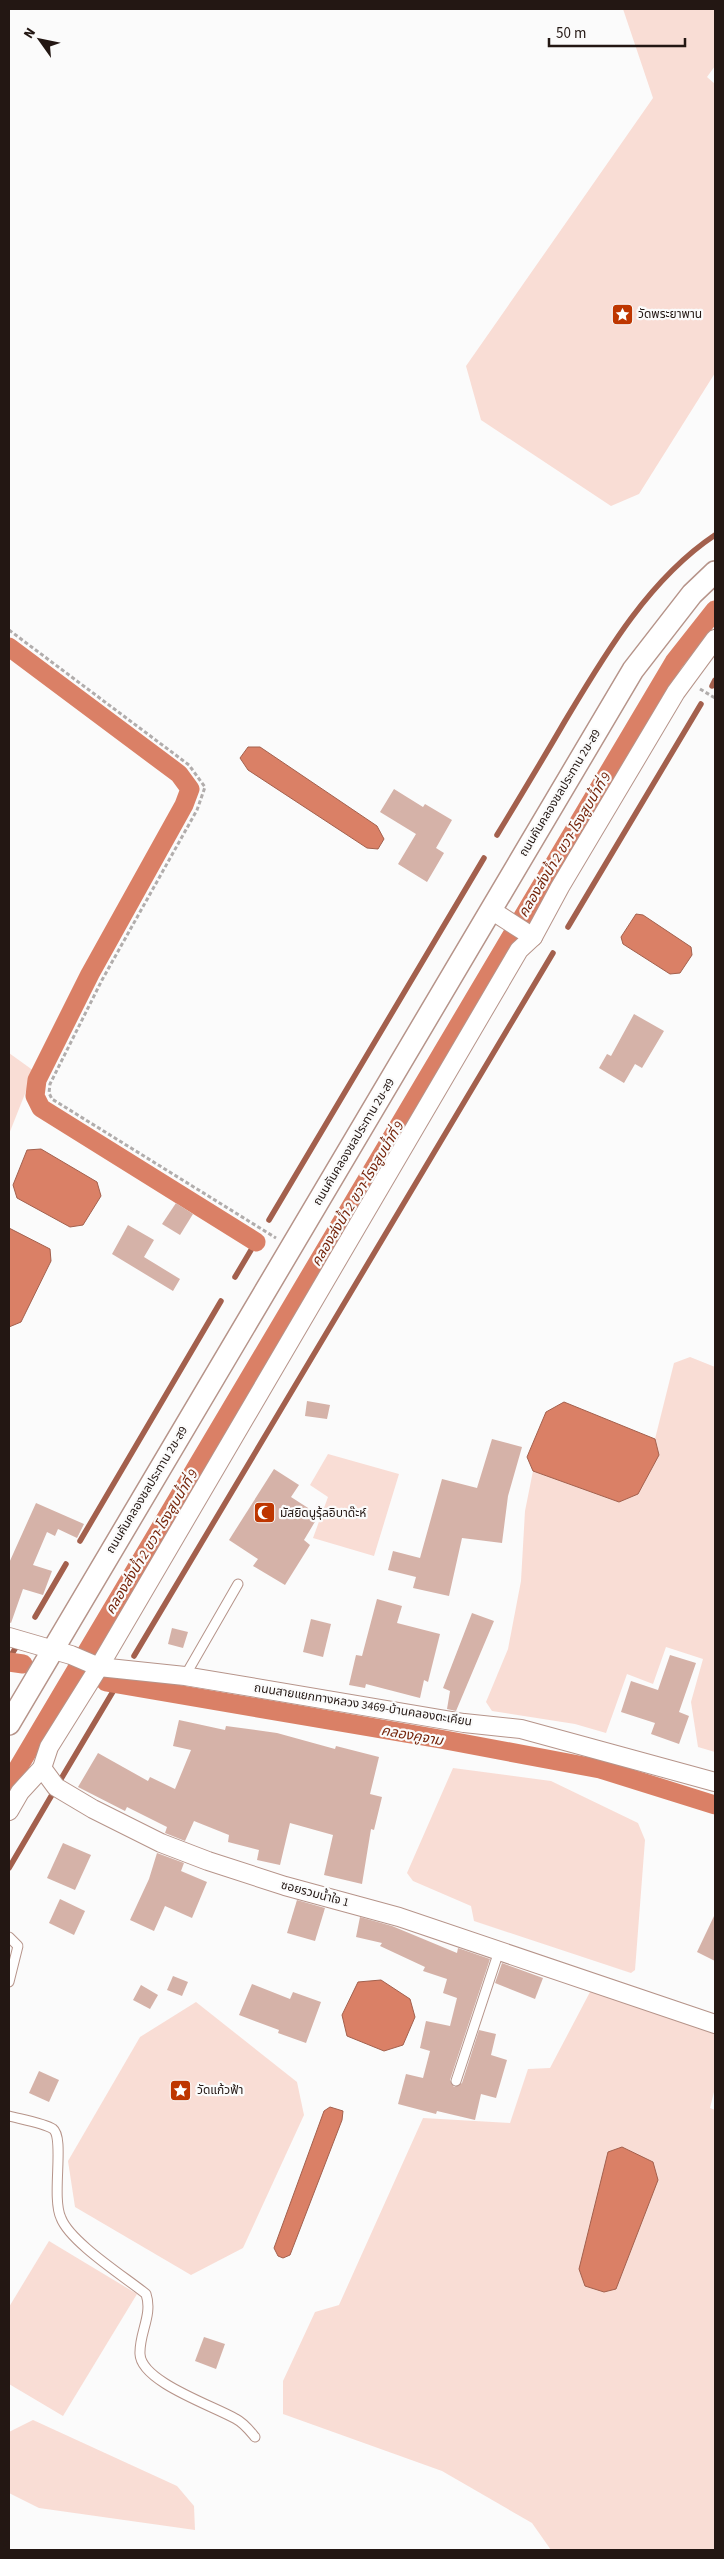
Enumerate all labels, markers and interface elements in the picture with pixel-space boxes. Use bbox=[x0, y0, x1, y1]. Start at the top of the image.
north arrow bbox=[15, 15, 65, 65]
scale bar bbox=[549, 15, 685, 47]
text: 50 m bbox=[556, 23, 586, 44]
text: N bbox=[19, 24, 41, 43]
place icon: วัดพระยาพาน bbox=[610, 302, 634, 326]
place label: วัดพระยาพาน bbox=[638, 306, 702, 323]
street label: ถนนคันคลองชลประทาน 2ข-ส9 bbox=[515, 726, 605, 860]
water label: คลองส่งน้ำ 2 ขวา-โรงสูบน้ำที่ 9 bbox=[513, 768, 616, 921]
street label: ถนนคันคลองชลประทาน 2ข-ส9 bbox=[309, 1075, 399, 1209]
water label: คลองส่งน้ำ 2 ขวา-โรงสูบน้ำที่ 9 bbox=[306, 1117, 409, 1270]
street label: ถนนคันคลองชลประทาน 2ข-ส9 bbox=[102, 1423, 192, 1557]
water label: คลองส่งน้ำ 2 ขวา-โรงสูบน้ำที่ 9 bbox=[100, 1465, 203, 1618]
mosque icon: มัสยิดนูรุ้ลอิบาด๊ะห์ bbox=[252, 1501, 276, 1525]
place label: มัสยิดนูรุ้ลอิบาด๊ะห์ bbox=[280, 1505, 367, 1522]
street label: ถนนสายแยกทางหลวง 3469-บ้านคลองตะเคียน bbox=[253, 1679, 473, 1731]
water label: คลองคูจาม bbox=[380, 1721, 446, 1752]
street label: ซอยรวมน้ำใจ 1 bbox=[279, 1876, 351, 1911]
place icon: วัดแก้วฟ้า bbox=[169, 2078, 193, 2102]
place label: วัดแก้วฟ้า bbox=[197, 2082, 243, 2099]

